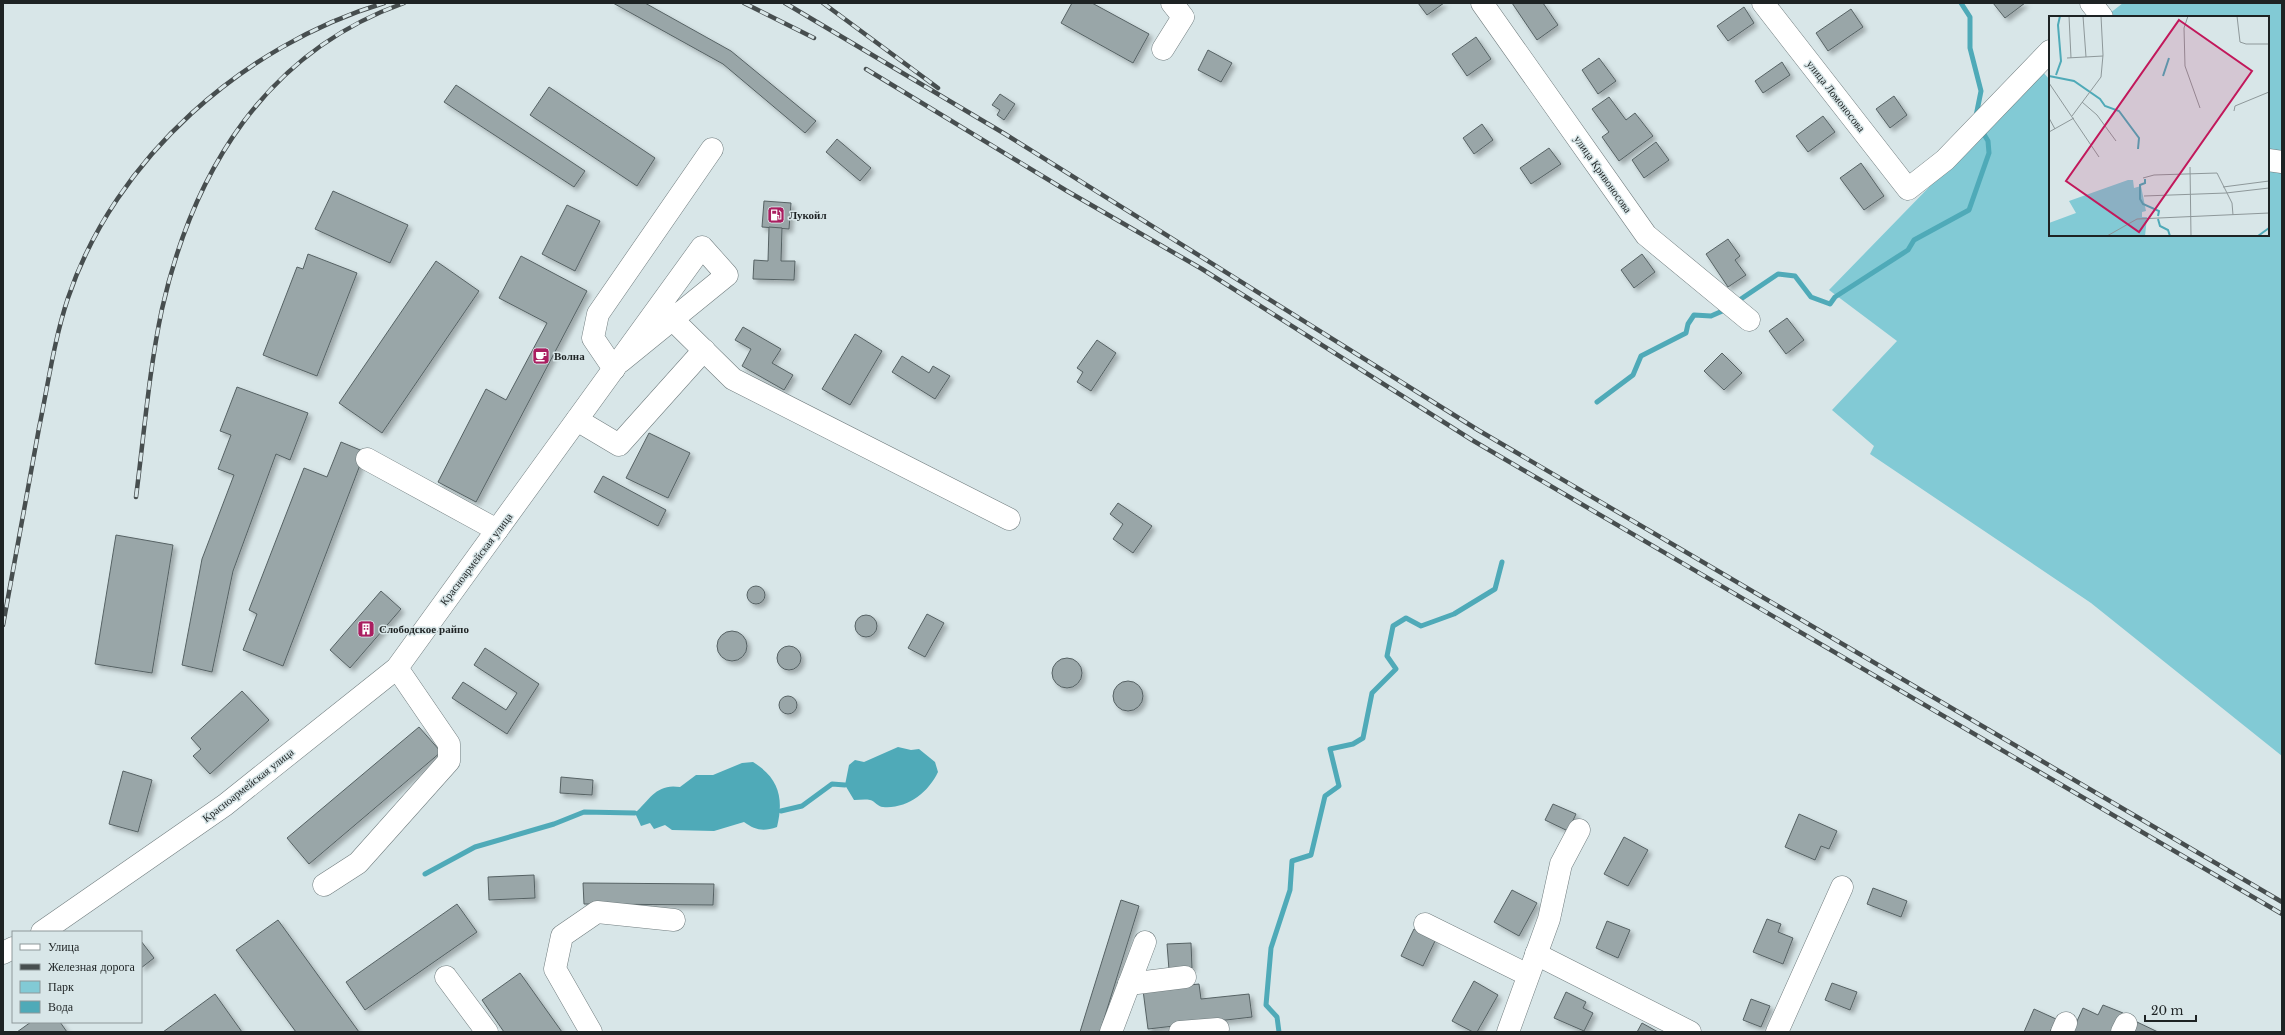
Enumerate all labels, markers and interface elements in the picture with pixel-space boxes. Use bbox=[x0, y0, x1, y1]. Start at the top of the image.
inset map bbox=[2049, 16, 2269, 236]
street label: улица Ломоносова bbox=[1804, 57, 1868, 135]
street label: улица Кривоносова bbox=[1571, 132, 1635, 216]
fuel station icon: Лукойл bbox=[766, 205, 786, 225]
place label: Лукойл bbox=[789, 208, 827, 222]
cafe icon: Волна bbox=[531, 346, 551, 366]
place label: Волна bbox=[554, 349, 585, 363]
street label: Красноармейская улица bbox=[437, 510, 515, 608]
building icon: Слободское райпо bbox=[356, 619, 376, 639]
place label: Слободское райпо bbox=[379, 622, 469, 636]
street label: Красноармейская улица bbox=[199, 745, 297, 825]
legend bbox=[12, 931, 142, 1023]
text: Улица bbox=[48, 939, 80, 954]
text: Железная дорога bbox=[48, 959, 135, 974]
text: Парк bbox=[48, 979, 74, 994]
scale bar bbox=[2145, 997, 2196, 1023]
text: Вода bbox=[48, 999, 74, 1014]
text: 20 m bbox=[2151, 1003, 2183, 1018]

